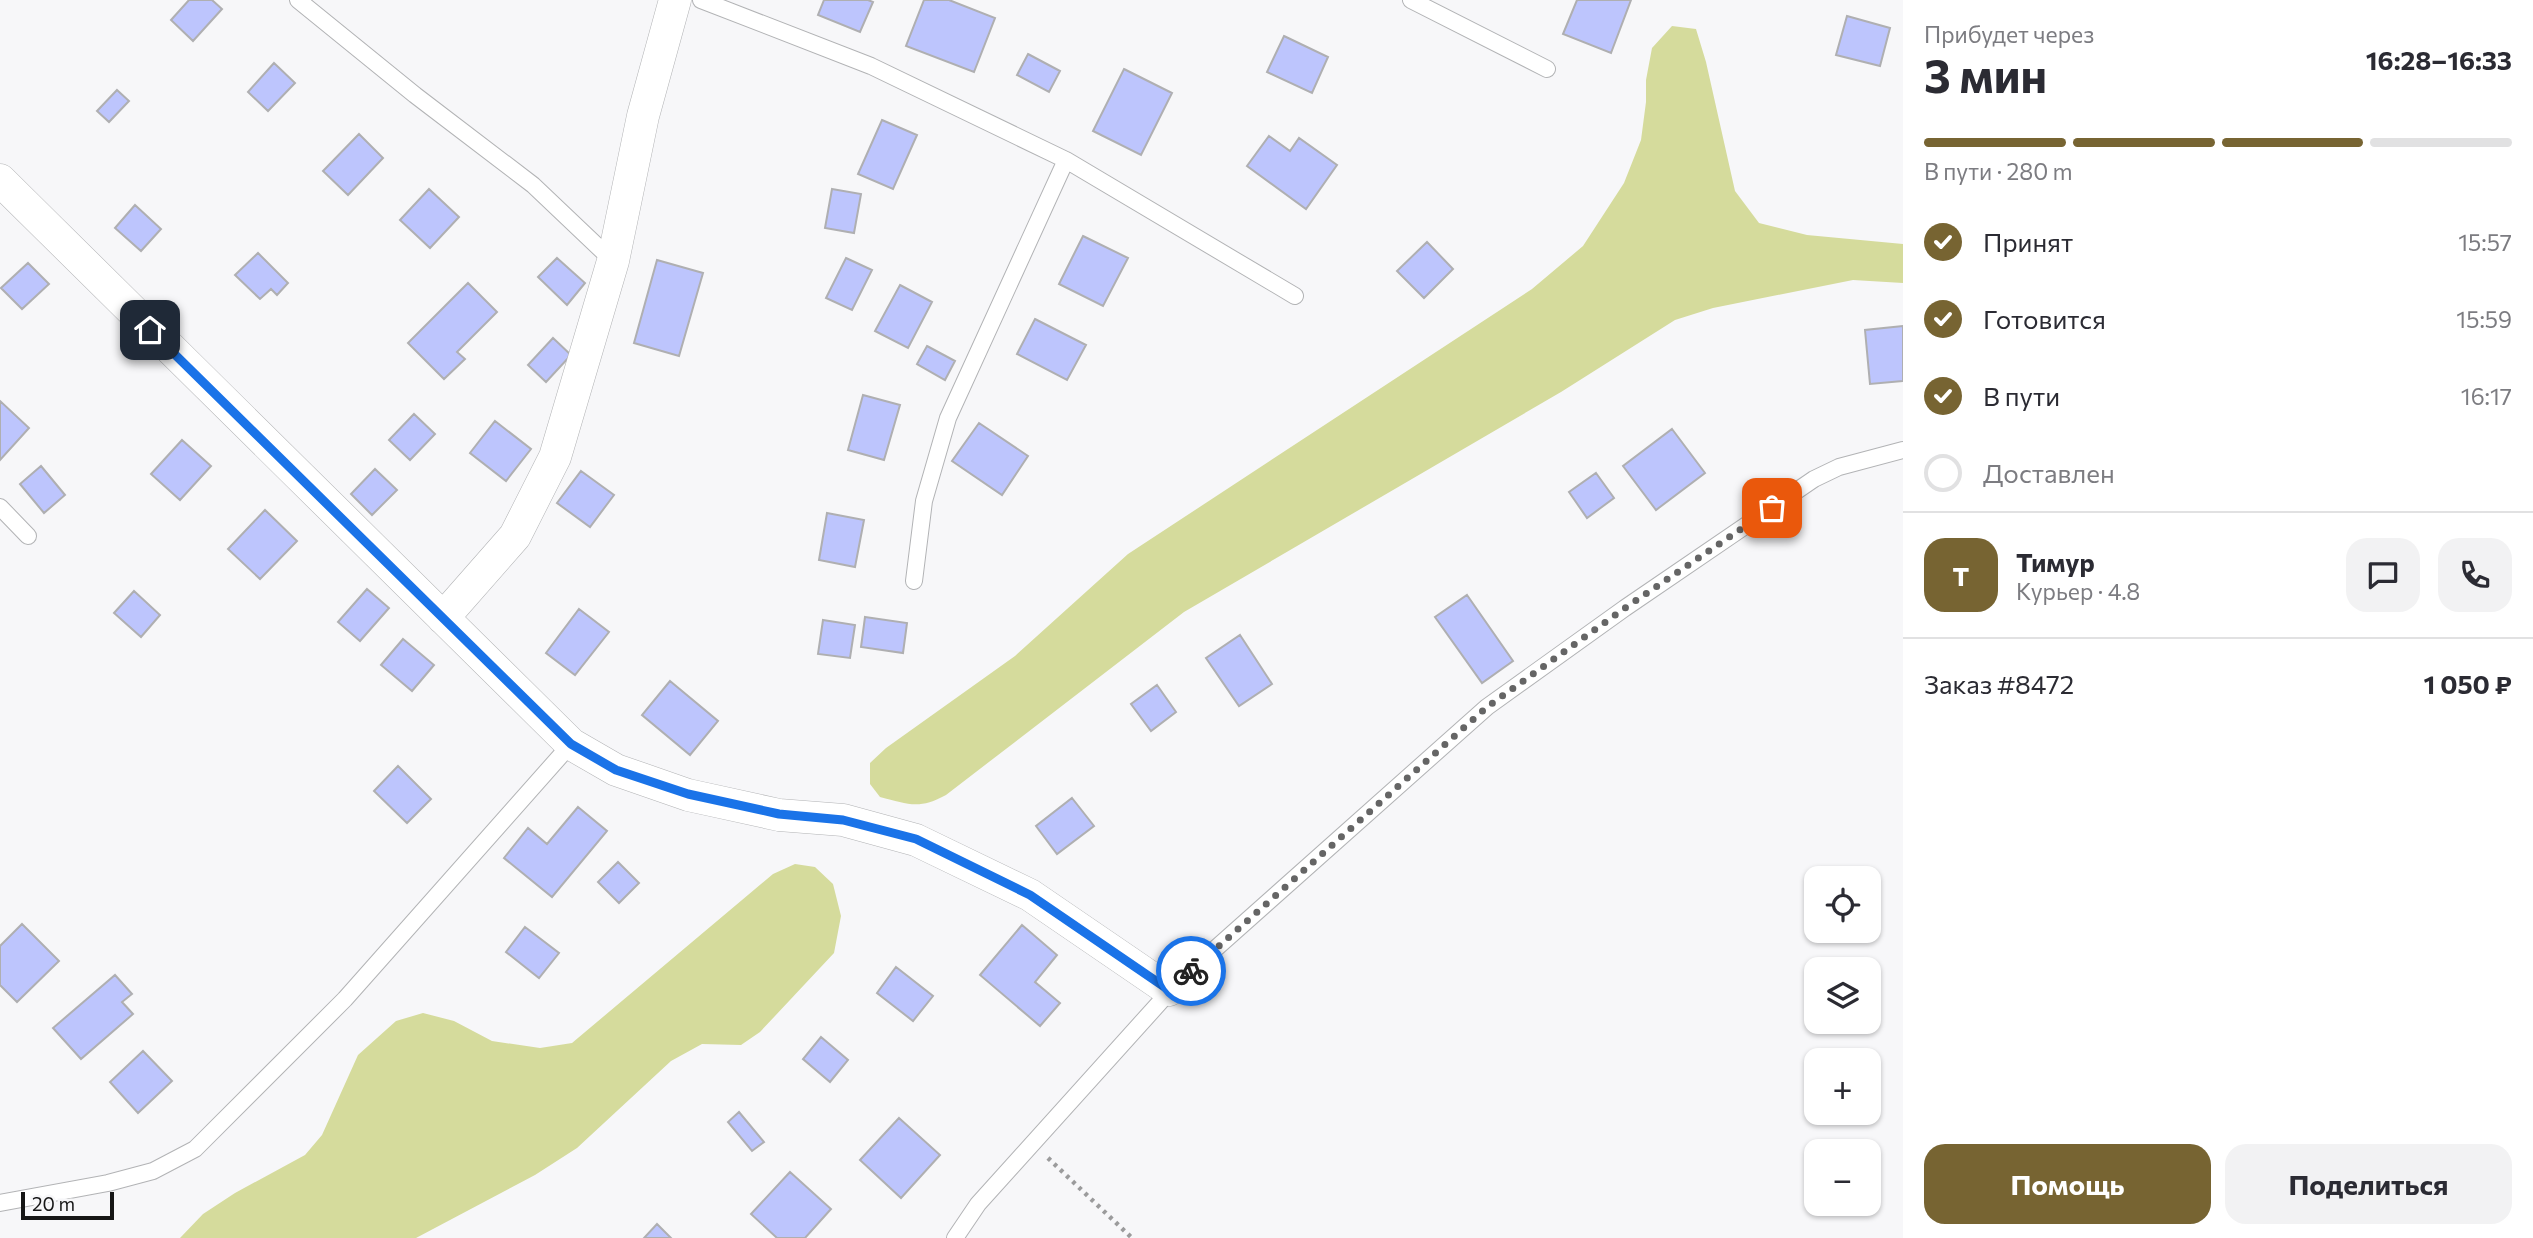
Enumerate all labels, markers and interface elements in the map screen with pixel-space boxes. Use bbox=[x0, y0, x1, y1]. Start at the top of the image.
text: Прибудет через bbox=[1924, 20, 2094, 48]
text: 16:28–16:33 bbox=[2366, 44, 2512, 75]
text: 3 мин bbox=[1924, 46, 2047, 102]
text: В пути · 280 m bbox=[1924, 157, 2073, 185]
icon: check bbox=[1924, 223, 1962, 261]
text: Принят bbox=[1983, 226, 2073, 257]
text: 15:57 bbox=[2458, 228, 2512, 256]
pin bbox=[120, 300, 180, 360]
icon: check bbox=[1924, 300, 1962, 338]
text: Готовится bbox=[1983, 303, 2106, 334]
text: 15:59 bbox=[2456, 305, 2512, 333]
icon: home bbox=[131, 311, 169, 349]
icon: check bbox=[1924, 377, 1962, 415]
text: В пути bbox=[1983, 380, 2060, 411]
text: 16:17 bbox=[2461, 382, 2512, 410]
text: Доставлен bbox=[1983, 457, 2115, 488]
pin bbox=[1742, 478, 1802, 538]
icon: bag bbox=[1753, 489, 1791, 527]
button: chat bbox=[2346, 538, 2420, 612]
button: phone bbox=[2438, 538, 2512, 612]
text: Тимур bbox=[2016, 546, 2095, 577]
text: Т bbox=[1953, 560, 1969, 591]
text: Курьер · 4.8 bbox=[2016, 577, 2140, 605]
text: Заказ #8472 bbox=[1924, 668, 2074, 699]
text: 1 050 ₽ bbox=[2423, 668, 2512, 699]
map controls bbox=[1804, 866, 1881, 1216]
button: locate bbox=[1804, 866, 1881, 943]
courier bbox=[1156, 936, 1226, 1006]
icon: bike bbox=[1172, 952, 1210, 990]
button: layers bbox=[1804, 957, 1881, 1034]
button: + bbox=[1804, 1048, 1881, 1125]
button: − bbox=[1804, 1139, 1881, 1216]
button: Помощь bbox=[1924, 1144, 2211, 1224]
button: Поделиться bbox=[2225, 1144, 2512, 1224]
scale bar bbox=[21, 1189, 114, 1221]
text: 20 m bbox=[32, 1192, 75, 1215]

